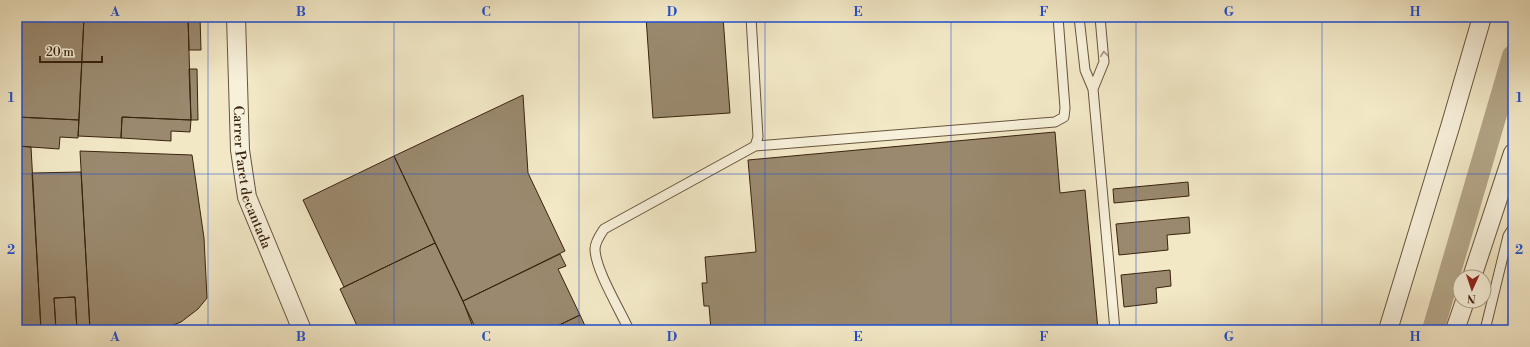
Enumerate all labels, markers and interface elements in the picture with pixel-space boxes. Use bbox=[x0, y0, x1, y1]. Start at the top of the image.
text: A bbox=[109, 4, 120, 20]
text: B bbox=[296, 4, 306, 20]
text: C bbox=[481, 4, 491, 20]
text: D bbox=[667, 4, 677, 20]
text: E bbox=[853, 4, 863, 20]
text: F bbox=[1039, 4, 1049, 20]
text: G bbox=[1224, 4, 1235, 20]
text: H bbox=[1410, 4, 1421, 20]
scale bar bbox=[40, 38, 102, 64]
text: 20 m bbox=[46, 45, 74, 60]
one-way arrow bbox=[1099, 51, 1108, 57]
text: 1 bbox=[8, 90, 15, 106]
text: 1 bbox=[1516, 90, 1523, 106]
street label: Carrer Paret decantada bbox=[229, 105, 276, 252]
text: 2 bbox=[7, 242, 15, 258]
text: 2 bbox=[1515, 242, 1523, 258]
north arrow bbox=[1452, 269, 1492, 309]
text: N bbox=[1467, 291, 1476, 305]
text: A bbox=[109, 329, 120, 345]
text: B bbox=[296, 329, 306, 345]
text: C bbox=[481, 329, 491, 345]
text: D bbox=[667, 329, 677, 345]
text: E bbox=[853, 329, 863, 345]
text: F bbox=[1039, 329, 1049, 345]
text: G bbox=[1224, 329, 1235, 345]
text: H bbox=[1410, 329, 1421, 345]

